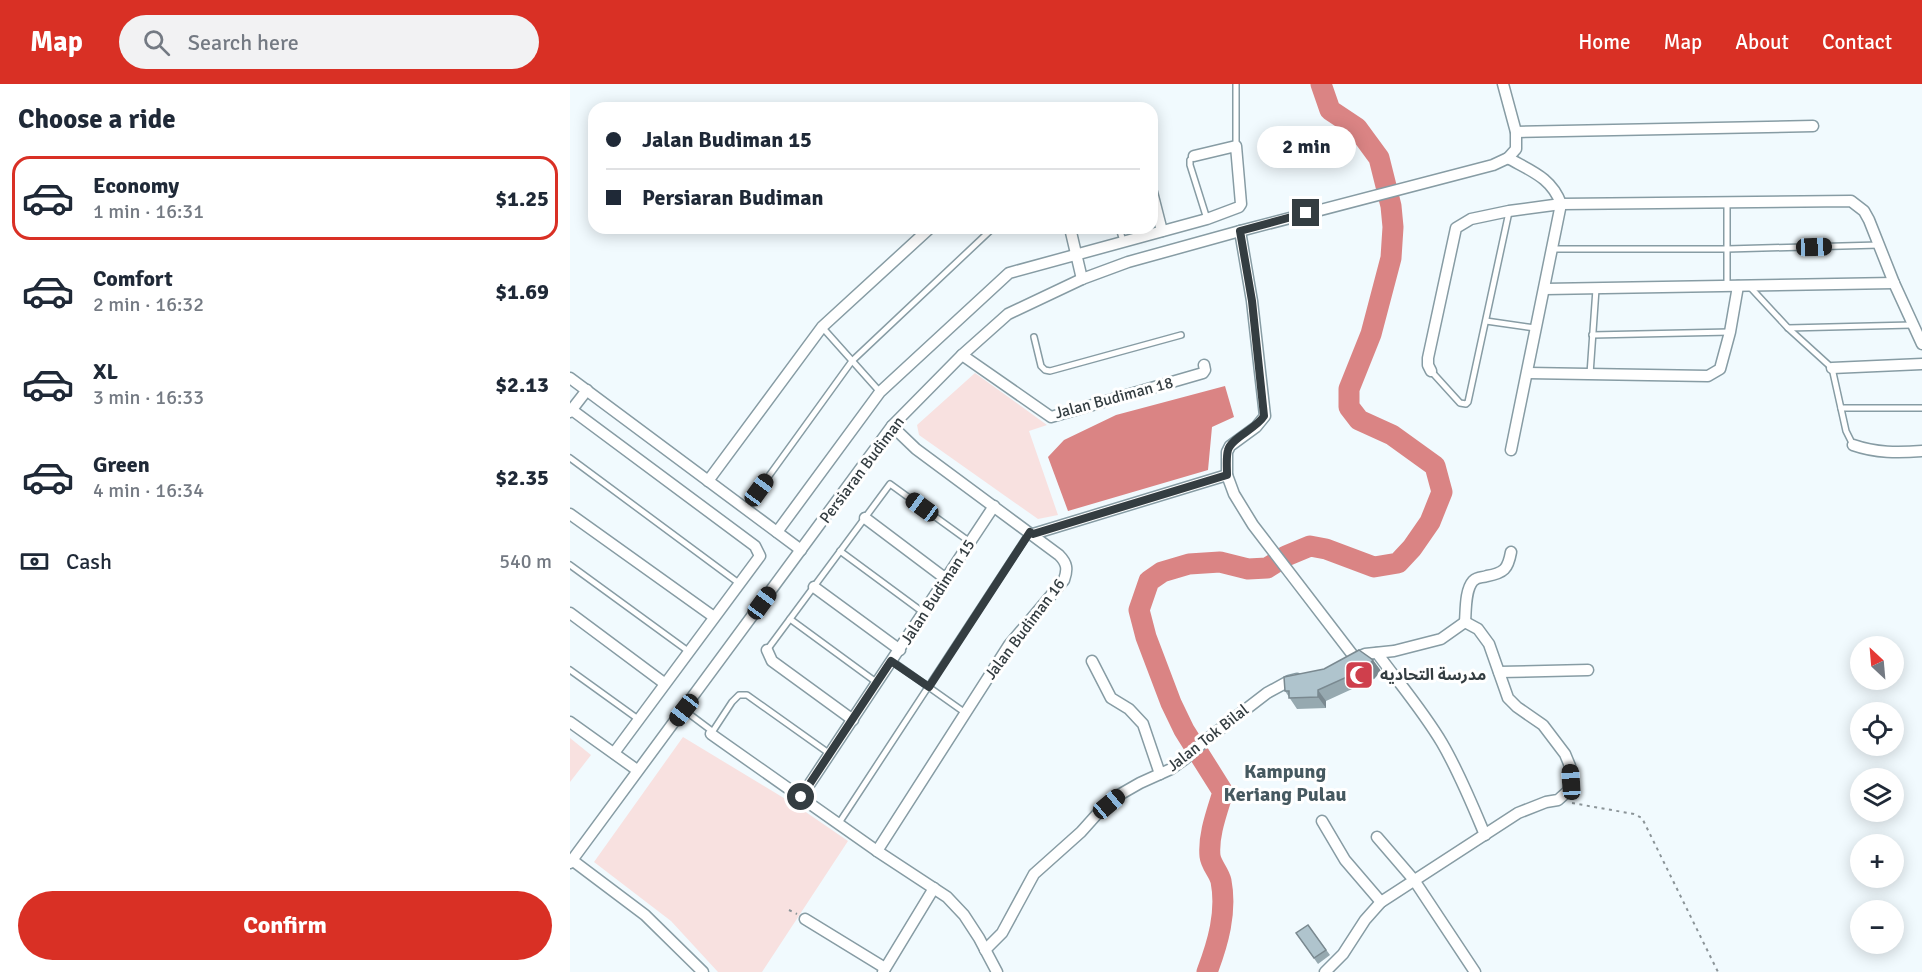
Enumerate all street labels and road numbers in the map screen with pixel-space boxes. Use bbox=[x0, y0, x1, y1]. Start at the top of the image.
street label: Jalan Budiman 18 bbox=[1053, 373, 1175, 423]
street label: Persiaran Budiman bbox=[815, 412, 909, 528]
street label: Jalan Budiman 15 bbox=[897, 536, 979, 648]
street label: Jalan Budiman 16 bbox=[980, 574, 1070, 684]
street label: Jalan Tok Bilal bbox=[1163, 700, 1253, 776]

